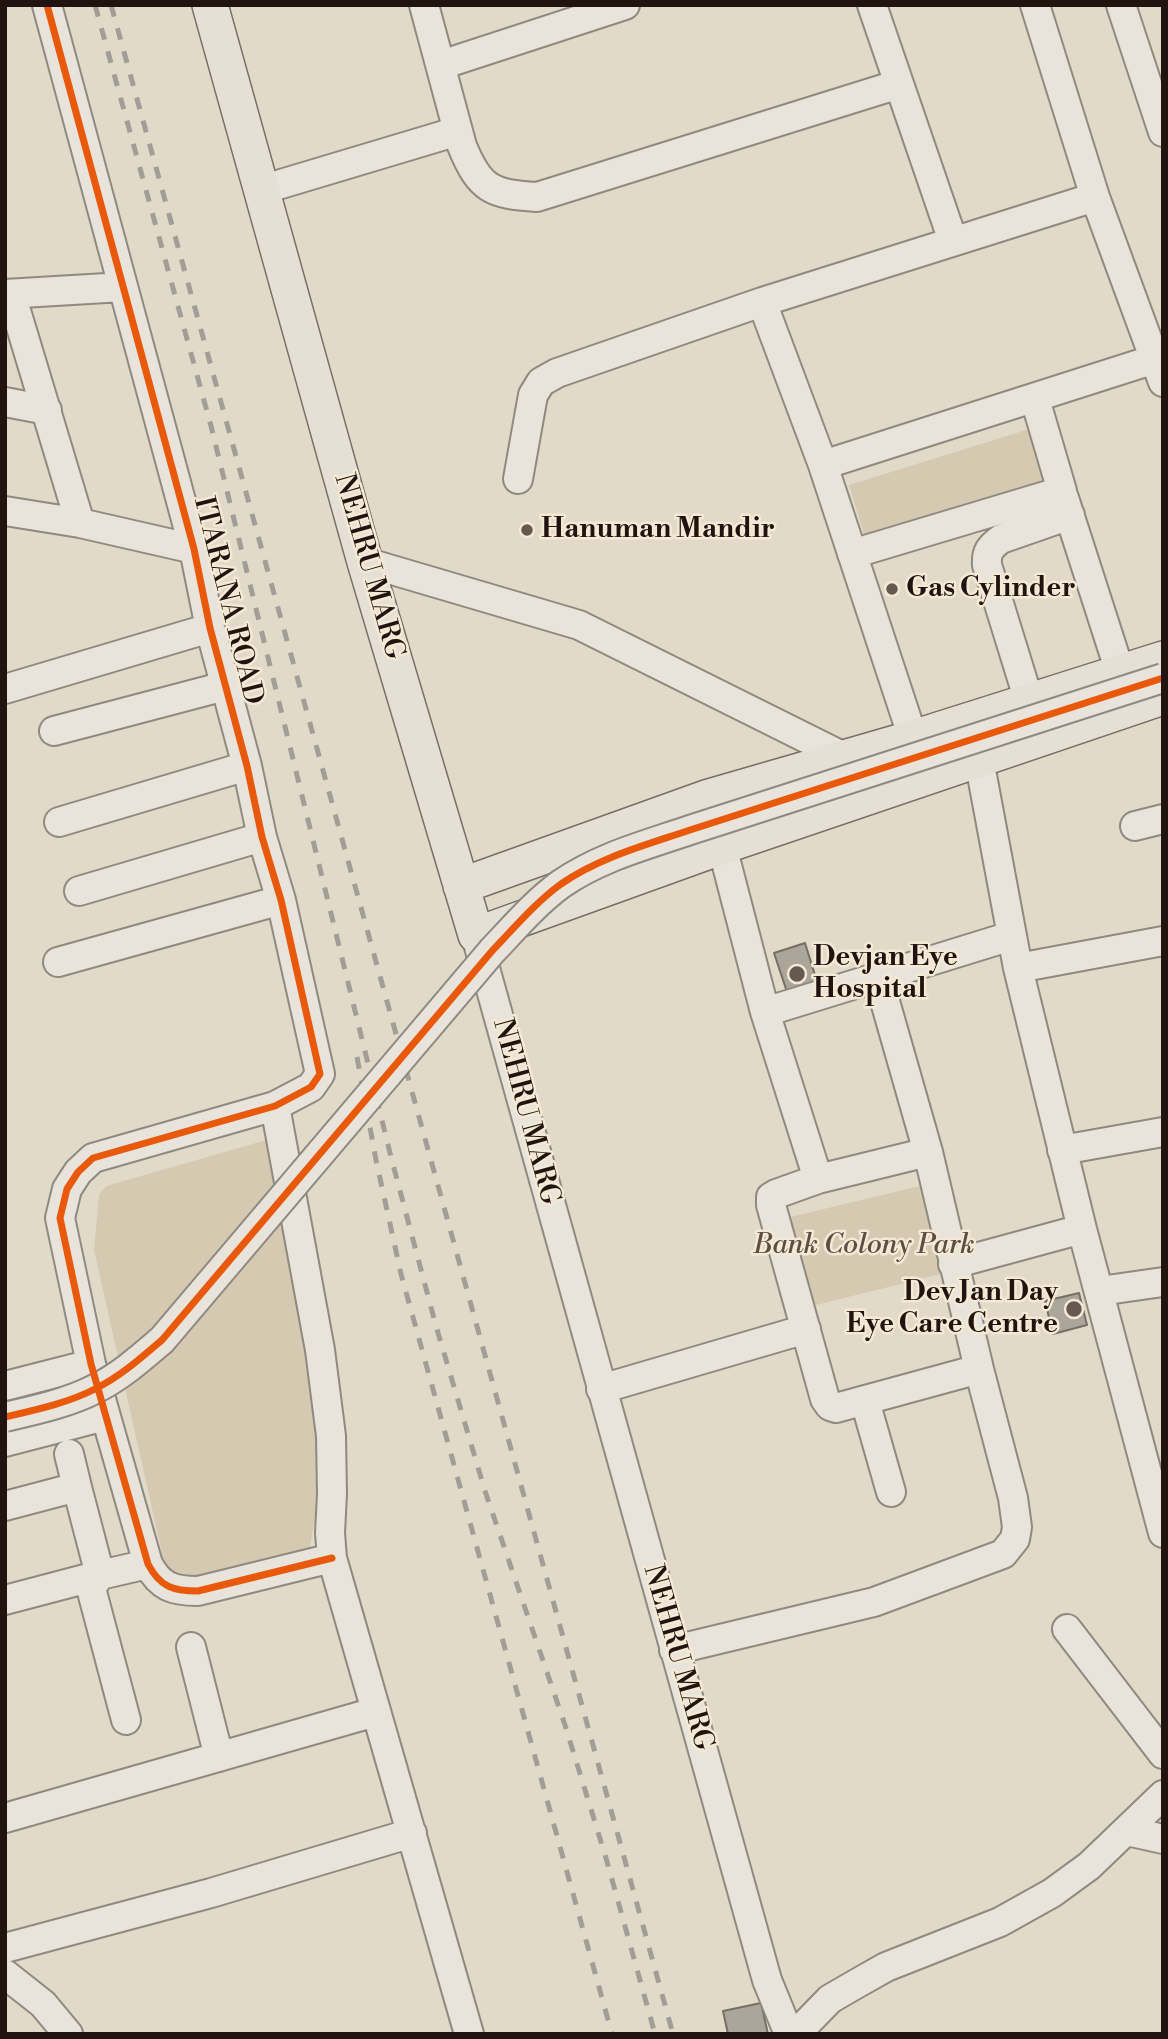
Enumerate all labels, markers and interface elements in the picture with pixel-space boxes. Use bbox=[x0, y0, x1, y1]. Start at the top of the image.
street label: NEHRU MARG bbox=[325, 470, 411, 664]
street label: ITARANA ROAD bbox=[185, 493, 269, 709]
place label: Hanuman Mandir bbox=[541, 513, 775, 547]
marker: Hanuman Mandir bbox=[519, 522, 535, 538]
place label: Gas Cylinder bbox=[906, 572, 1076, 606]
marker: Gas Cylinder bbox=[884, 581, 900, 597]
place label: Devjan Eye Hospital bbox=[813, 941, 958, 1007]
marker: Devjan Eye Hospital bbox=[787, 964, 807, 984]
street label: NEHRU MARG bbox=[484, 1015, 566, 1209]
park label: Bank Colony Park bbox=[753, 1229, 975, 1263]
place label: Dev Jan Day Eye Care Centre bbox=[846, 1276, 1058, 1342]
marker: Dev Jan Day Eye Care Centre bbox=[1064, 1299, 1084, 1319]
street label: NEHRU MARG bbox=[634, 1561, 720, 1755]

